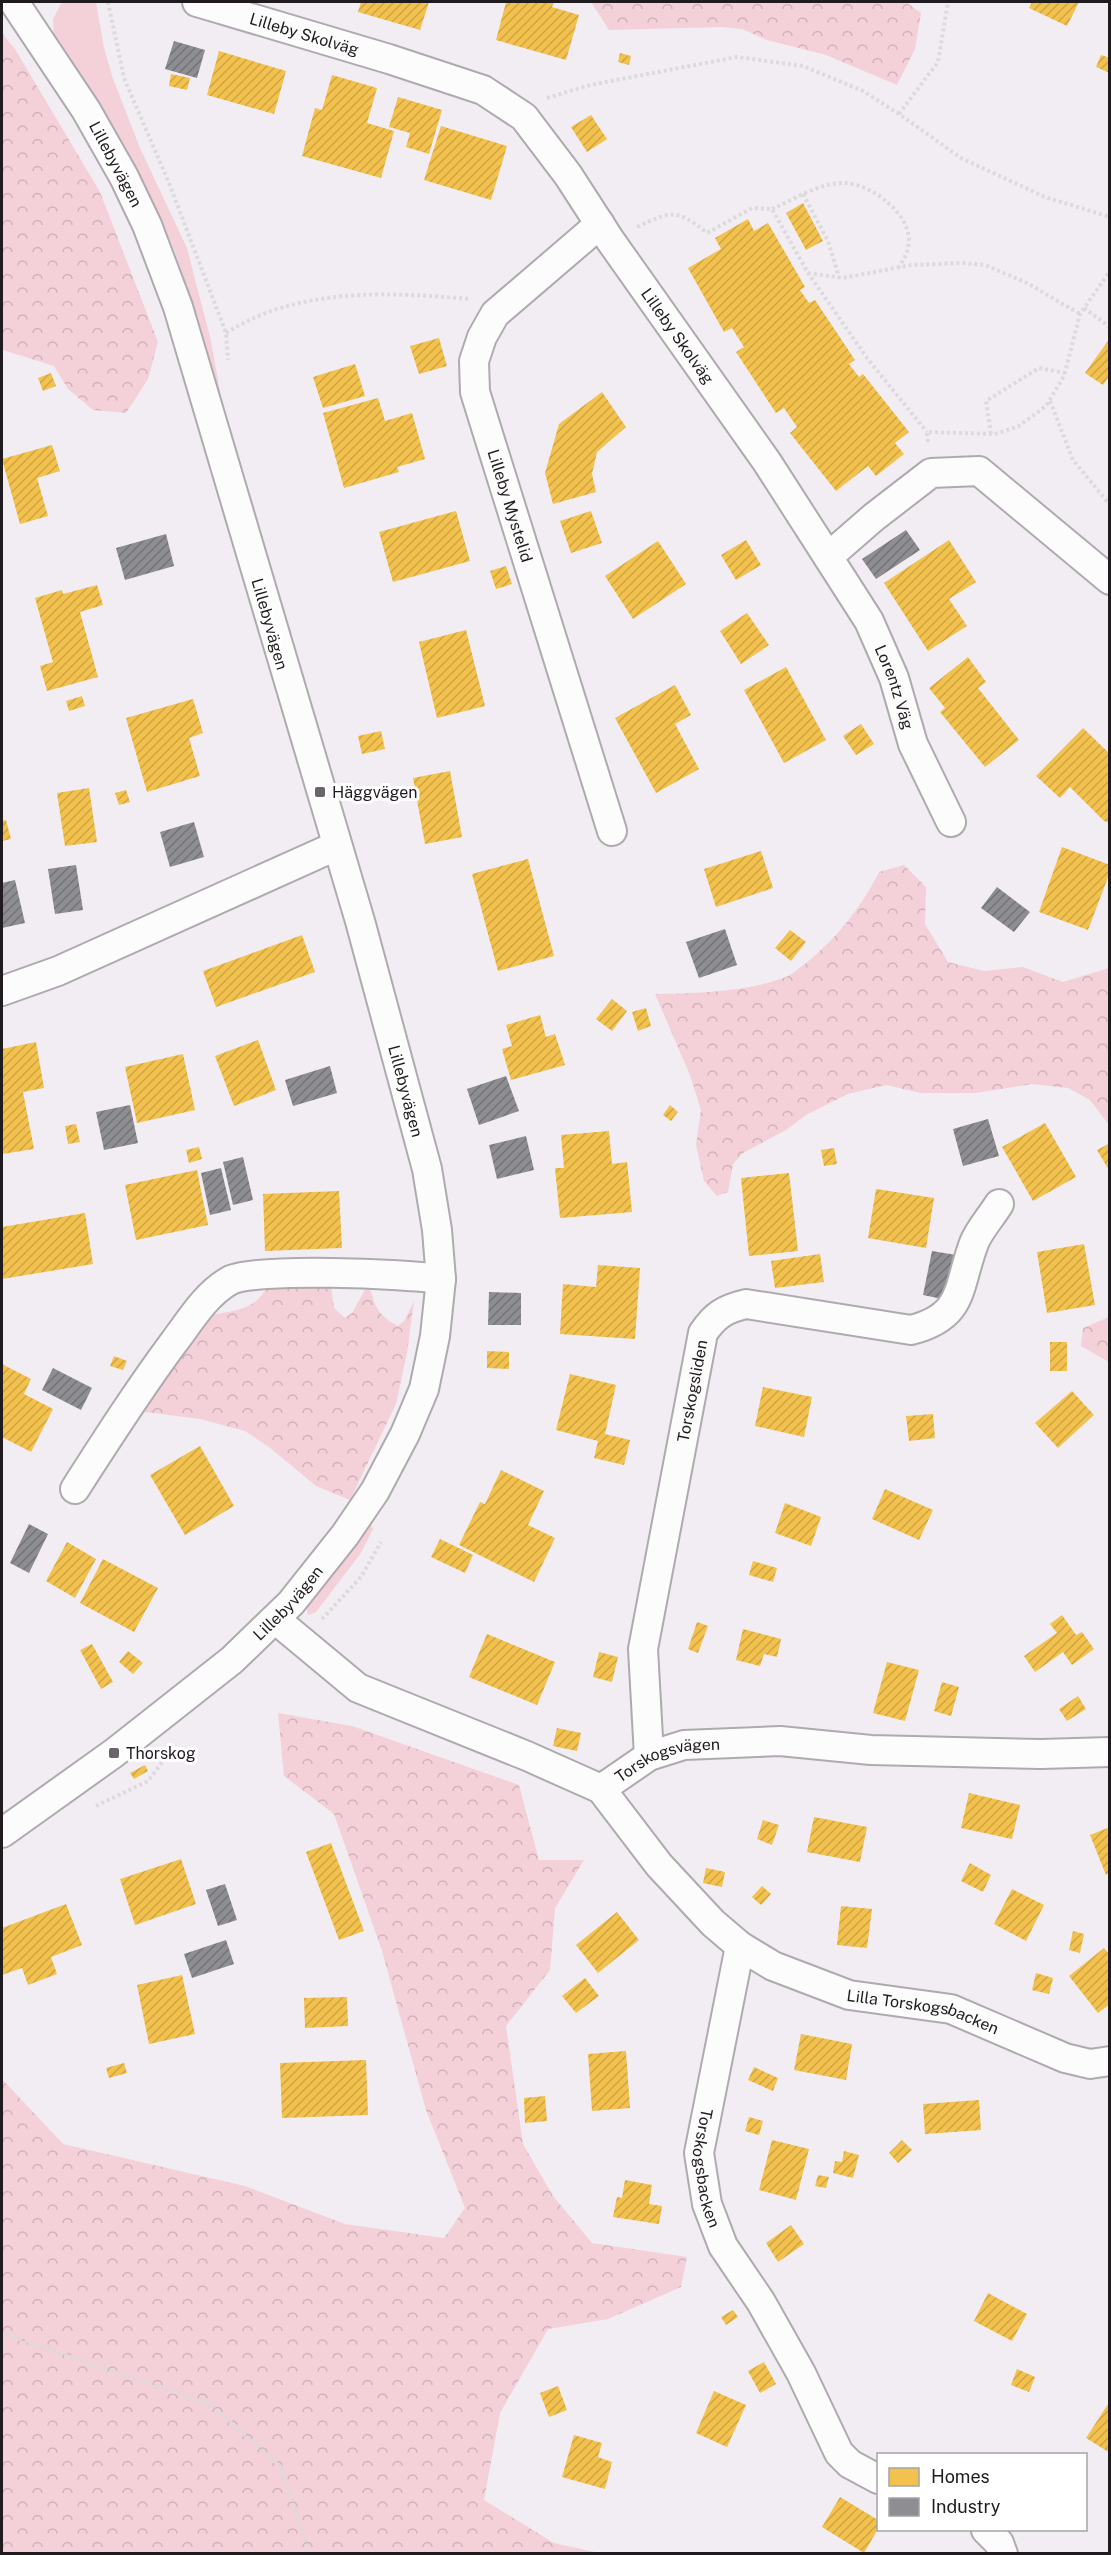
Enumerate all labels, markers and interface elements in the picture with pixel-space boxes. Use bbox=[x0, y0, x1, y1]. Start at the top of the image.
street label: Lilleby Skolväg bbox=[247, 9, 361, 60]
street label: Lillebyvägen bbox=[85, 118, 146, 210]
street label: Lilleby Skolväg bbox=[637, 285, 718, 388]
street label: Lilleby Mystelid bbox=[483, 447, 536, 564]
street label: Lillebyvägen bbox=[247, 576, 292, 672]
street label: Lorentz Väg bbox=[871, 642, 917, 732]
place label: Häggvägen bbox=[332, 783, 418, 802]
marker: Häggvägen bbox=[313, 785, 327, 799]
street label: Lillebyvägen bbox=[384, 1043, 427, 1139]
street label: Torskogsliden bbox=[674, 1338, 712, 1444]
street label: Lillebyvägen bbox=[249, 1562, 327, 1644]
street label: Torskogsvägen bbox=[612, 1735, 720, 1786]
place label: Thorskog bbox=[126, 1744, 196, 1763]
marker: Thorskog bbox=[107, 1746, 121, 1760]
street label: Lilla Torskogsbacken bbox=[845, 1986, 1002, 2038]
street label: Torskogsbacken bbox=[688, 2107, 724, 2230]
legend bbox=[877, 2453, 1087, 2531]
text: Homes bbox=[931, 2466, 990, 2487]
text: Industry bbox=[931, 2496, 1001, 2517]

